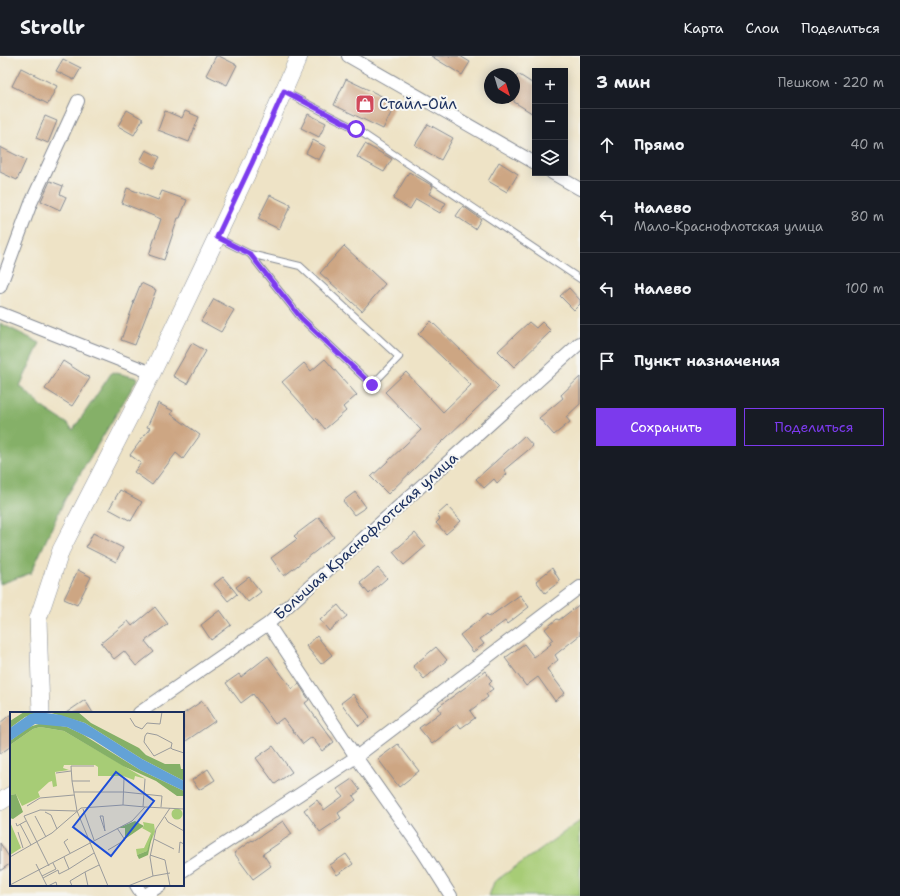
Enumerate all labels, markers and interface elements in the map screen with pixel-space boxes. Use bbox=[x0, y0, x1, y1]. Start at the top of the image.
text: Strollr bbox=[20, 15, 85, 40]
text: Карта bbox=[683, 19, 724, 37]
text: Слои bbox=[746, 19, 779, 37]
text: Поделиться bbox=[801, 19, 880, 37]
north arrow bbox=[484, 68, 520, 104]
map controls bbox=[532, 68, 568, 176]
button: + bbox=[532, 68, 568, 104]
text: 3 мин bbox=[596, 71, 651, 93]
text: Пешком · 220 m bbox=[778, 74, 884, 91]
shop icon: Стайл-Ойл bbox=[354, 93, 376, 115]
place label: Стайл-Ойл bbox=[379, 94, 458, 114]
button: − bbox=[532, 104, 568, 140]
route start bbox=[347, 120, 365, 138]
icon: ahead bbox=[596, 134, 618, 156]
text: Прямо bbox=[634, 135, 684, 155]
text: 40 m bbox=[850, 136, 884, 153]
button: layers bbox=[532, 140, 568, 176]
text: Налево bbox=[634, 198, 692, 218]
icon: left bbox=[596, 206, 618, 228]
text: 80 m bbox=[850, 208, 884, 225]
text: Мало-Краснофлотская улица bbox=[634, 218, 823, 235]
icon: left bbox=[596, 278, 618, 300]
text: Налево bbox=[634, 279, 692, 299]
text: 100 m bbox=[845, 280, 884, 297]
icon: arrive bbox=[596, 350, 618, 372]
text: Пункт назначения bbox=[634, 351, 780, 371]
route end bbox=[363, 376, 381, 394]
button: Сохранить bbox=[596, 408, 736, 446]
button: Поделиться bbox=[744, 408, 884, 446]
street label: Большая Краснофлотская улица bbox=[270, 447, 463, 624]
inset map bbox=[10, 712, 184, 886]

